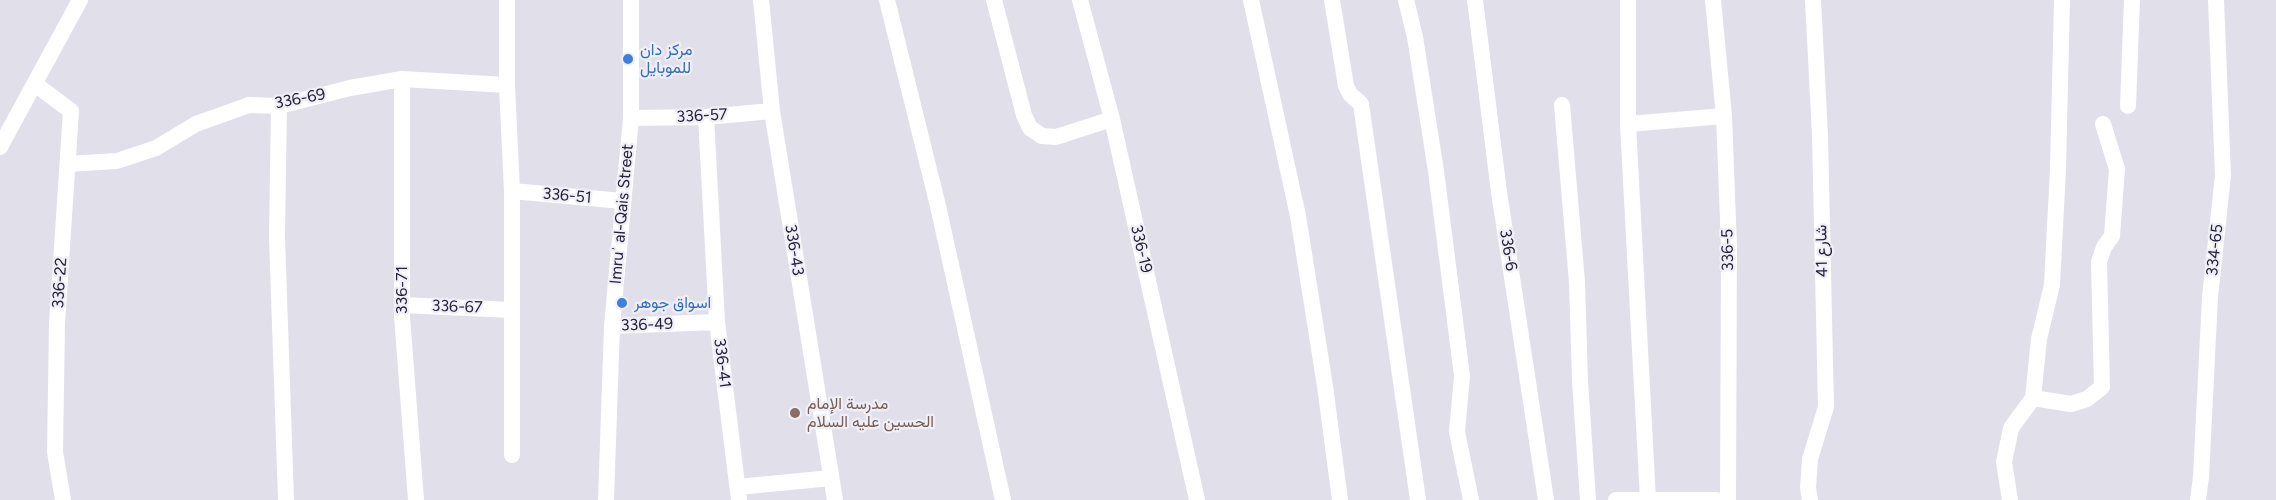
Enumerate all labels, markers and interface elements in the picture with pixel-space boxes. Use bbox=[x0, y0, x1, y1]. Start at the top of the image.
place label: مركز دان للموبايل bbox=[640, 40, 693, 78]
marker: مركز دان للموبايل bbox=[621, 52, 635, 66]
street label: 336-69 bbox=[273, 85, 327, 113]
street label: 336-57 bbox=[676, 105, 728, 127]
street label: Imruʾ al-Qais Street bbox=[606, 143, 638, 285]
street label: 336-51 bbox=[542, 184, 592, 208]
street label: 336-43 bbox=[780, 223, 808, 277]
street label: 336-19 bbox=[1126, 223, 1156, 275]
street label: 334-65 bbox=[2203, 223, 2227, 277]
street label: شارع 41 bbox=[1812, 224, 1832, 278]
street label: 336-6 bbox=[1495, 228, 1521, 272]
street label: 336-5 bbox=[1718, 229, 1738, 271]
street label: 336-22 bbox=[49, 257, 71, 309]
street label: 336-71 bbox=[392, 266, 412, 314]
place label: اسواق جوهر bbox=[634, 293, 711, 313]
marker: اسواق جوهر bbox=[615, 296, 629, 310]
street label: 336-67 bbox=[431, 297, 483, 317]
street label: 336-49 bbox=[621, 314, 673, 336]
street label: 336-41 bbox=[709, 337, 735, 389]
place label: مدرسة الإمام الحسين عليه السلام bbox=[807, 394, 934, 432]
marker: مدرسة الإمام الحسين عليه السلام bbox=[788, 406, 802, 420]

